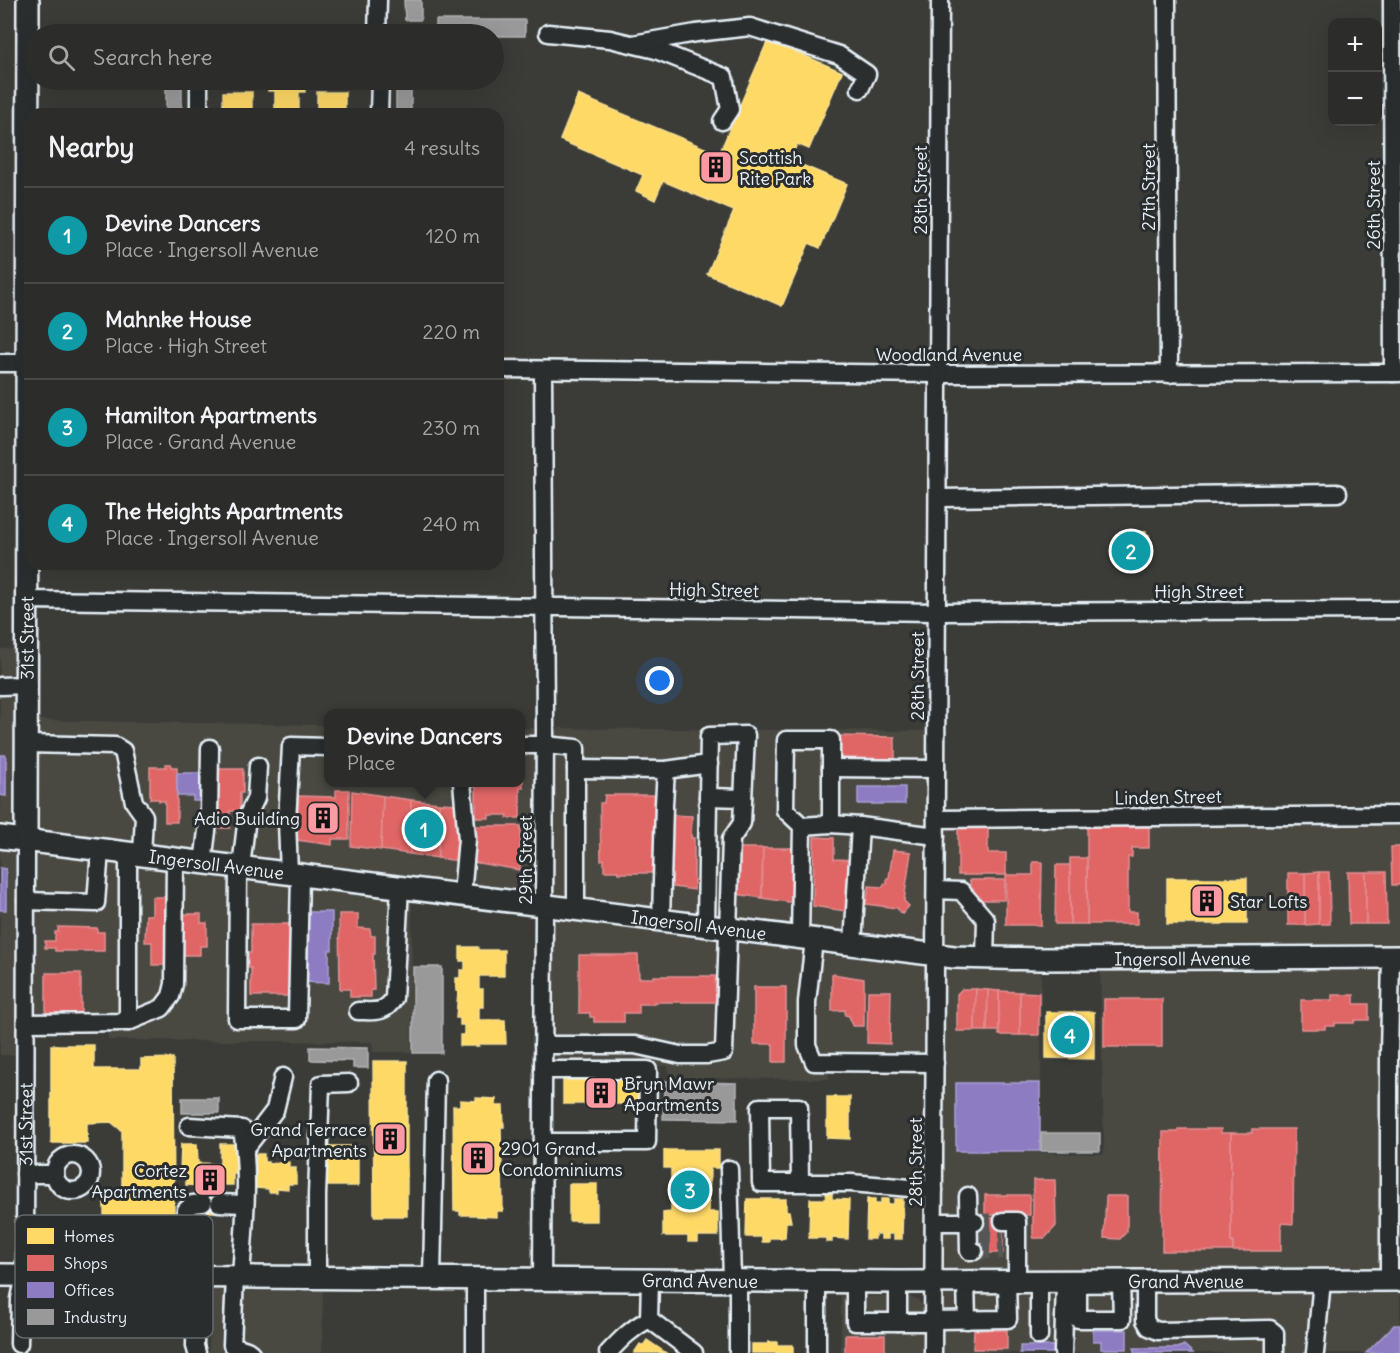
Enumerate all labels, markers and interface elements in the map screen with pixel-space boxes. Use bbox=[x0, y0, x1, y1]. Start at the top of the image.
map controls bbox=[1328, 18, 1382, 126]
button: + bbox=[1328, 18, 1382, 72]
search box bbox=[24, 24, 504, 90]
icon: search bbox=[45, 41, 78, 74]
text: Search here bbox=[93, 43, 212, 71]
button: − bbox=[1328, 72, 1382, 126]
text: Nearby bbox=[48, 131, 134, 164]
text: 4 results bbox=[404, 135, 480, 160]
street label: 27th Street bbox=[1137, 143, 1160, 231]
street label: 28th Street bbox=[909, 145, 932, 235]
place label: Scottish Rite Park bbox=[739, 146, 812, 190]
building icon: Scottish Rite Park bbox=[698, 149, 734, 185]
street label: 26th Street bbox=[1362, 160, 1385, 250]
text: Devine Dancers bbox=[105, 209, 260, 237]
text: 1 bbox=[64, 223, 71, 248]
text: 120 m bbox=[426, 223, 480, 248]
text: Place · Ingersoll Avenue bbox=[105, 237, 319, 262]
text: Mahnke House bbox=[105, 305, 252, 333]
text: 2 bbox=[62, 319, 73, 344]
text: 220 m bbox=[423, 319, 480, 344]
text: Place · High Street bbox=[105, 333, 267, 358]
street label: Woodland Avenue bbox=[876, 343, 1022, 366]
text: Hamilton Apartments bbox=[105, 401, 317, 429]
text: 3 bbox=[62, 415, 73, 440]
text: 230 m bbox=[422, 415, 480, 440]
text: Place · Grand Avenue bbox=[105, 429, 296, 454]
text: The Heights Apartments bbox=[105, 497, 343, 525]
text: 4 bbox=[62, 511, 73, 536]
text: 240 m bbox=[422, 511, 480, 536]
text: Place · Ingersoll Avenue bbox=[105, 525, 319, 550]
pin: 2 bbox=[1112, 528, 1150, 574]
street label: High Street bbox=[669, 578, 759, 602]
street label: High Street bbox=[1154, 580, 1244, 603]
street label: 31st Street bbox=[15, 596, 38, 680]
street label: 28th Street bbox=[906, 631, 929, 721]
your location bbox=[645, 666, 674, 695]
popup bbox=[324, 709, 525, 787]
text: Devine Dancers bbox=[347, 722, 502, 750]
text: Place bbox=[347, 750, 395, 775]
street label: Linden Street bbox=[1114, 785, 1222, 809]
building icon: Adio Building bbox=[305, 800, 341, 836]
pin: 1 bbox=[404, 806, 444, 852]
place label: Adio Building bbox=[194, 807, 300, 830]
street label: 29th Street bbox=[514, 816, 537, 905]
street label: Ingersoll Avenue bbox=[147, 844, 285, 884]
building icon: Star Lofts bbox=[1189, 883, 1225, 919]
place label: Star Lofts bbox=[1230, 890, 1307, 913]
street label: Ingersoll Avenue bbox=[629, 905, 768, 945]
street label: Ingersoll Avenue bbox=[1114, 946, 1251, 970]
pin: 4 bbox=[1050, 1012, 1090, 1058]
place label: Bryn Mawr Apartments bbox=[624, 1072, 720, 1116]
building icon: Bryn Mawr Apartments bbox=[583, 1075, 619, 1111]
street label: 31st Street bbox=[14, 1083, 37, 1166]
street label: 28th Street bbox=[904, 1117, 927, 1207]
place label: Grand Terrace Apartments bbox=[250, 1118, 367, 1162]
building icon: Grand Terrace Apartments bbox=[372, 1121, 408, 1157]
place label: 2901 Grand Condominiums bbox=[501, 1137, 623, 1181]
building icon: 2901 Grand Condominiums bbox=[460, 1140, 496, 1176]
place label: Cortez Apartments bbox=[91, 1159, 187, 1203]
building icon: Cortez Apartments bbox=[192, 1162, 228, 1198]
pin: 3 bbox=[670, 1168, 710, 1212]
legend bbox=[15, 1215, 213, 1338]
text: Homes bbox=[64, 1226, 114, 1246]
text: Shops bbox=[64, 1253, 108, 1273]
street label: Grand Avenue bbox=[642, 1269, 758, 1292]
street label: Grand Avenue bbox=[1128, 1269, 1244, 1293]
text: Offices bbox=[64, 1280, 114, 1300]
text: Industry bbox=[64, 1307, 127, 1327]

